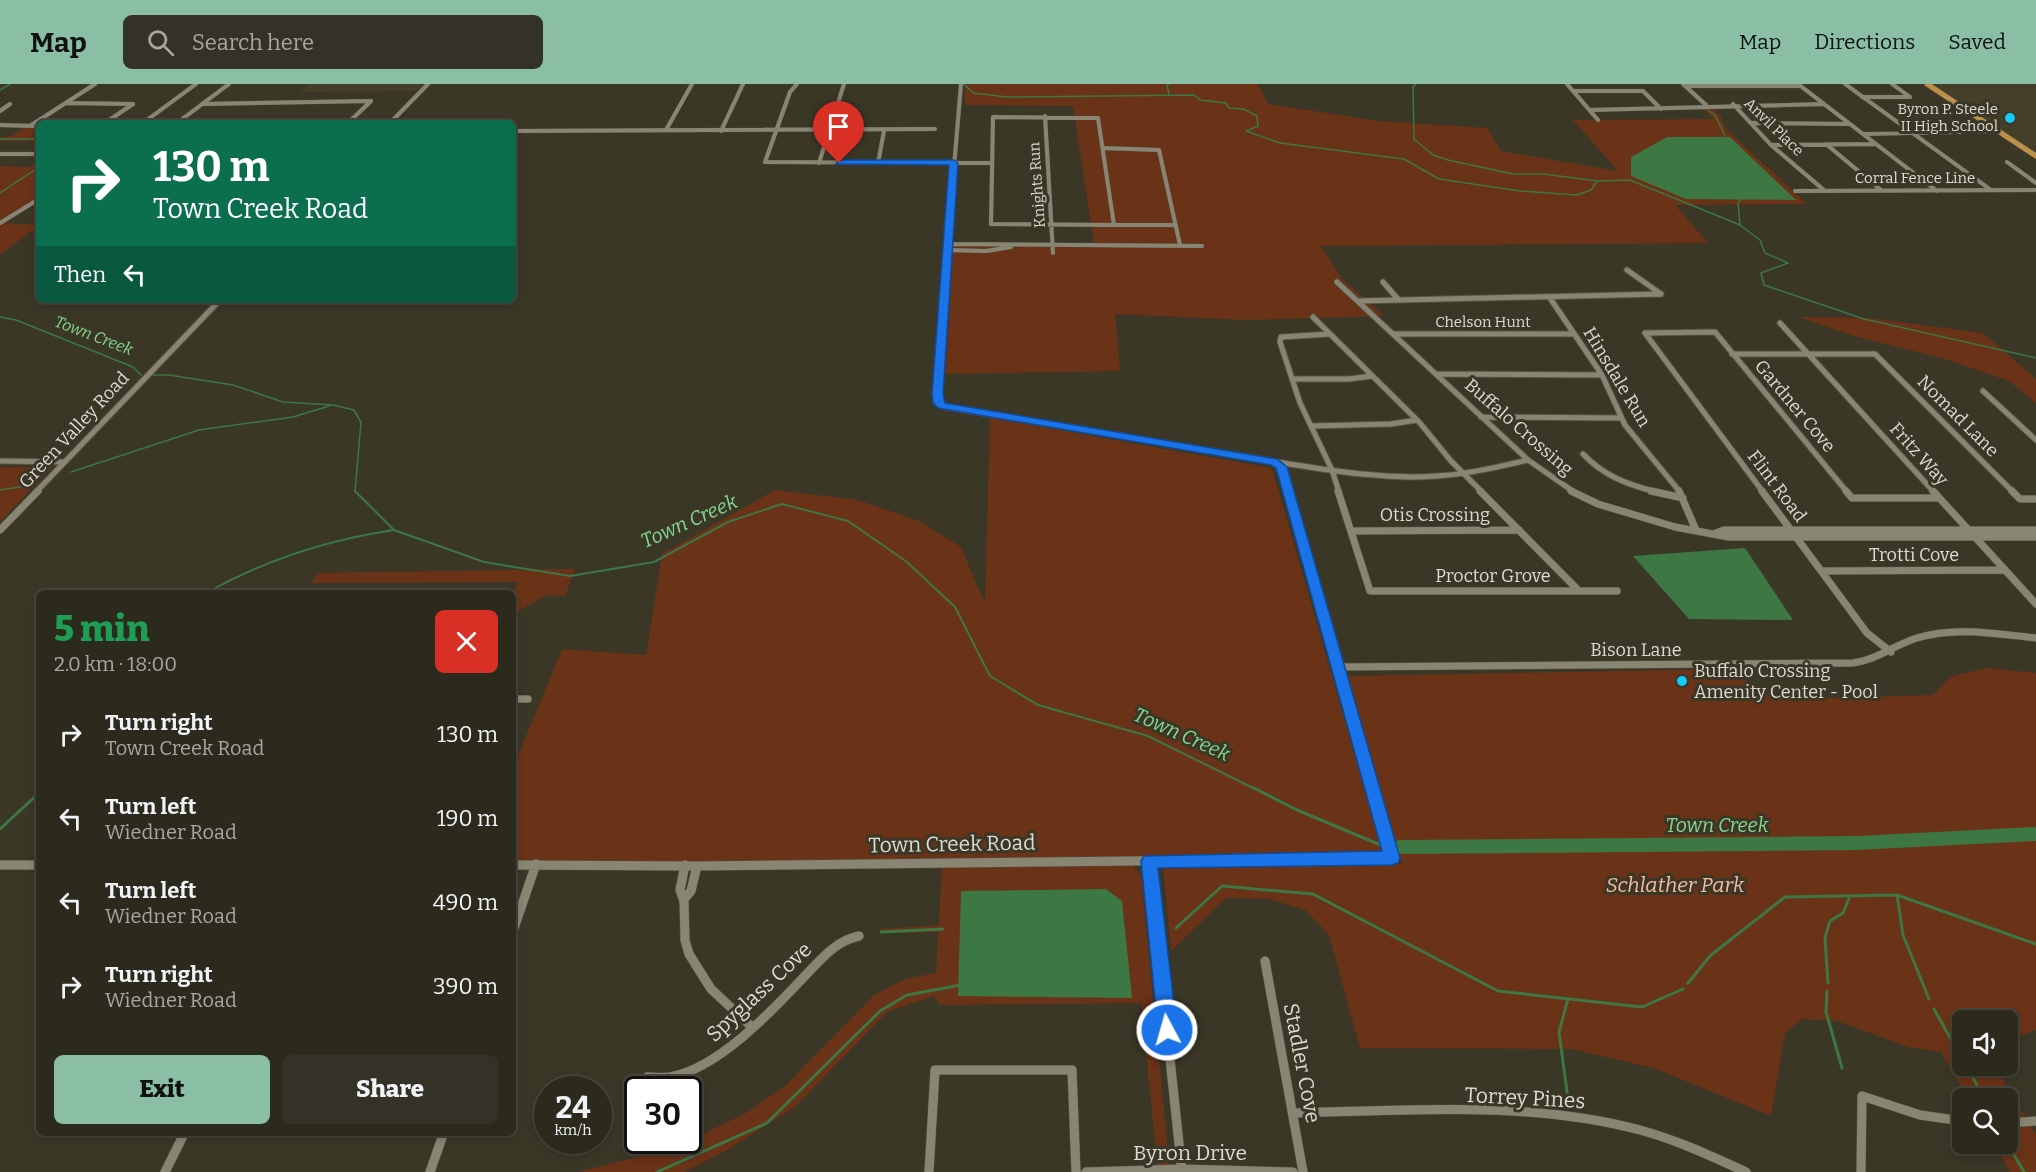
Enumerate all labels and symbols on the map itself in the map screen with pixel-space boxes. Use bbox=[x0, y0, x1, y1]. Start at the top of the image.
street label: Anvil Place bbox=[1741, 94, 1807, 160]
place label: Byron P. Steele II High School bbox=[1897, 100, 1998, 135]
pin bbox=[813, 101, 864, 163]
marker: Byron P. Steele II High School bbox=[2003, 111, 2017, 125]
street label: Knights Run bbox=[1025, 141, 1049, 228]
street label: Corral Fence Line bbox=[1855, 169, 1975, 187]
water label: Town Creek bbox=[52, 312, 136, 359]
street label: Chelson Hunt bbox=[1435, 313, 1531, 331]
street label: Hinsdale Run bbox=[1579, 323, 1656, 431]
street label: Gardner Cove bbox=[1750, 355, 1840, 457]
street label: Green Valley Road bbox=[14, 367, 134, 493]
street label: Nomad Lane bbox=[1913, 371, 2003, 461]
street label: Buffalo Crossing bbox=[1460, 374, 1578, 480]
street label: Fritz Way bbox=[1885, 418, 1953, 490]
street label: Flint Road bbox=[1743, 446, 1811, 527]
water label: Town Creek bbox=[637, 489, 741, 553]
street label: Otis Crossing bbox=[1380, 504, 1490, 526]
street label: Trotti Cove bbox=[1869, 544, 1959, 566]
street label: Proctor Grove bbox=[1435, 565, 1551, 587]
street label: Bison Lane bbox=[1590, 639, 1682, 661]
place label: Buffalo Crossing Amenity Center - Pool bbox=[1694, 660, 1878, 703]
marker: Buffalo Crossing Amenity Center - Pool bbox=[1675, 674, 1689, 688]
water label: Town Creek bbox=[1130, 702, 1234, 766]
water label: Town Creek bbox=[1665, 813, 1769, 837]
street label: Town Creek Road bbox=[868, 830, 1036, 858]
park label: Schlather Park bbox=[1606, 872, 1745, 898]
street label: Spyglass Cove bbox=[701, 937, 817, 1047]
position arrow bbox=[1135, 998, 1199, 1062]
street label: Stadler Cove bbox=[1278, 1001, 1326, 1125]
speed limit sign: 30 bbox=[624, 1076, 702, 1154]
street label: Torrey Pines bbox=[1464, 1082, 1586, 1114]
street label: Byron Drive bbox=[1133, 1140, 1247, 1166]

